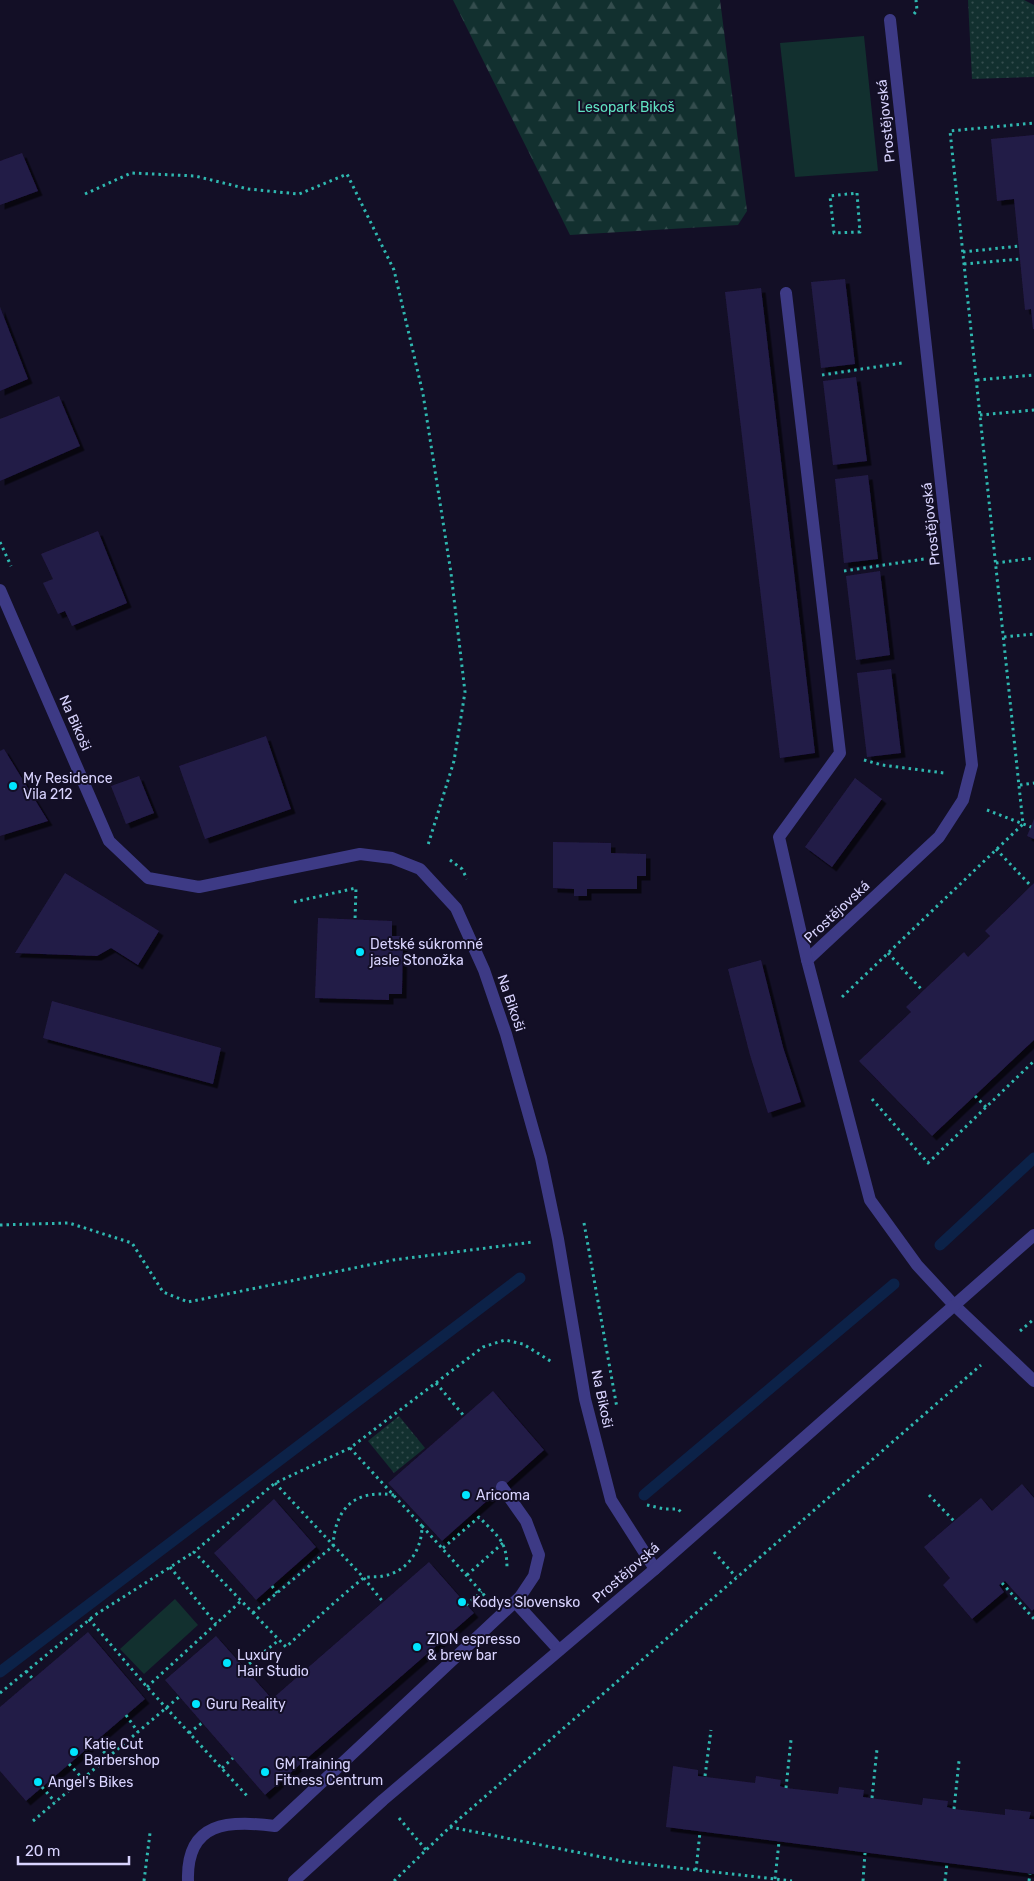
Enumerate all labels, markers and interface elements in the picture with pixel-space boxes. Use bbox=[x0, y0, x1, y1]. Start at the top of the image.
street label: Prostějovská bbox=[873, 79, 899, 163]
park label: Lesopark Bikoš bbox=[577, 99, 675, 116]
street label: Prostějovská bbox=[918, 482, 944, 566]
street label: Na Bikoši bbox=[55, 693, 95, 753]
place label: My Residence Vila 212 bbox=[23, 770, 113, 803]
marker: My Residence Vila 212 bbox=[7, 780, 19, 792]
street label: Prostějovská bbox=[801, 877, 873, 947]
place label: Detské súkromné jasle Stonožka bbox=[369, 936, 483, 969]
marker: Detské súkromné jasle Stonožka bbox=[354, 946, 366, 958]
street label: Na Bikoši bbox=[493, 972, 529, 1034]
street label: Na Bikoši bbox=[588, 1368, 616, 1430]
place label: Aricoma bbox=[476, 1487, 530, 1504]
marker: Aricoma bbox=[460, 1489, 472, 1501]
street label: Prostějovská bbox=[589, 1539, 663, 1607]
place label: Kodys Slovensko bbox=[472, 1594, 580, 1611]
marker: Kodys Slovensko bbox=[456, 1596, 468, 1608]
place label: ZION espresso & brew bar bbox=[427, 1631, 521, 1664]
marker: ZION espresso & brew bar bbox=[411, 1641, 423, 1653]
place label: Luxury Hair Studio bbox=[237, 1647, 309, 1680]
marker: Luxury Hair Studio bbox=[221, 1657, 233, 1669]
place label: Guru Reality bbox=[206, 1696, 286, 1713]
marker: Guru Reality bbox=[190, 1698, 202, 1710]
place label: Katie Cut Barbershop bbox=[84, 1736, 160, 1769]
marker: Katie Cut Barbershop bbox=[68, 1746, 80, 1758]
place label: GM Training Fitness Centrum bbox=[275, 1756, 383, 1789]
marker: GM Training Fitness Centrum bbox=[259, 1766, 271, 1778]
place label: Angel's Bikes bbox=[48, 1774, 133, 1791]
marker: Angel's Bikes bbox=[32, 1776, 44, 1788]
scale bar bbox=[18, 1834, 129, 1866]
text: 20 m bbox=[25, 1842, 60, 1860]

